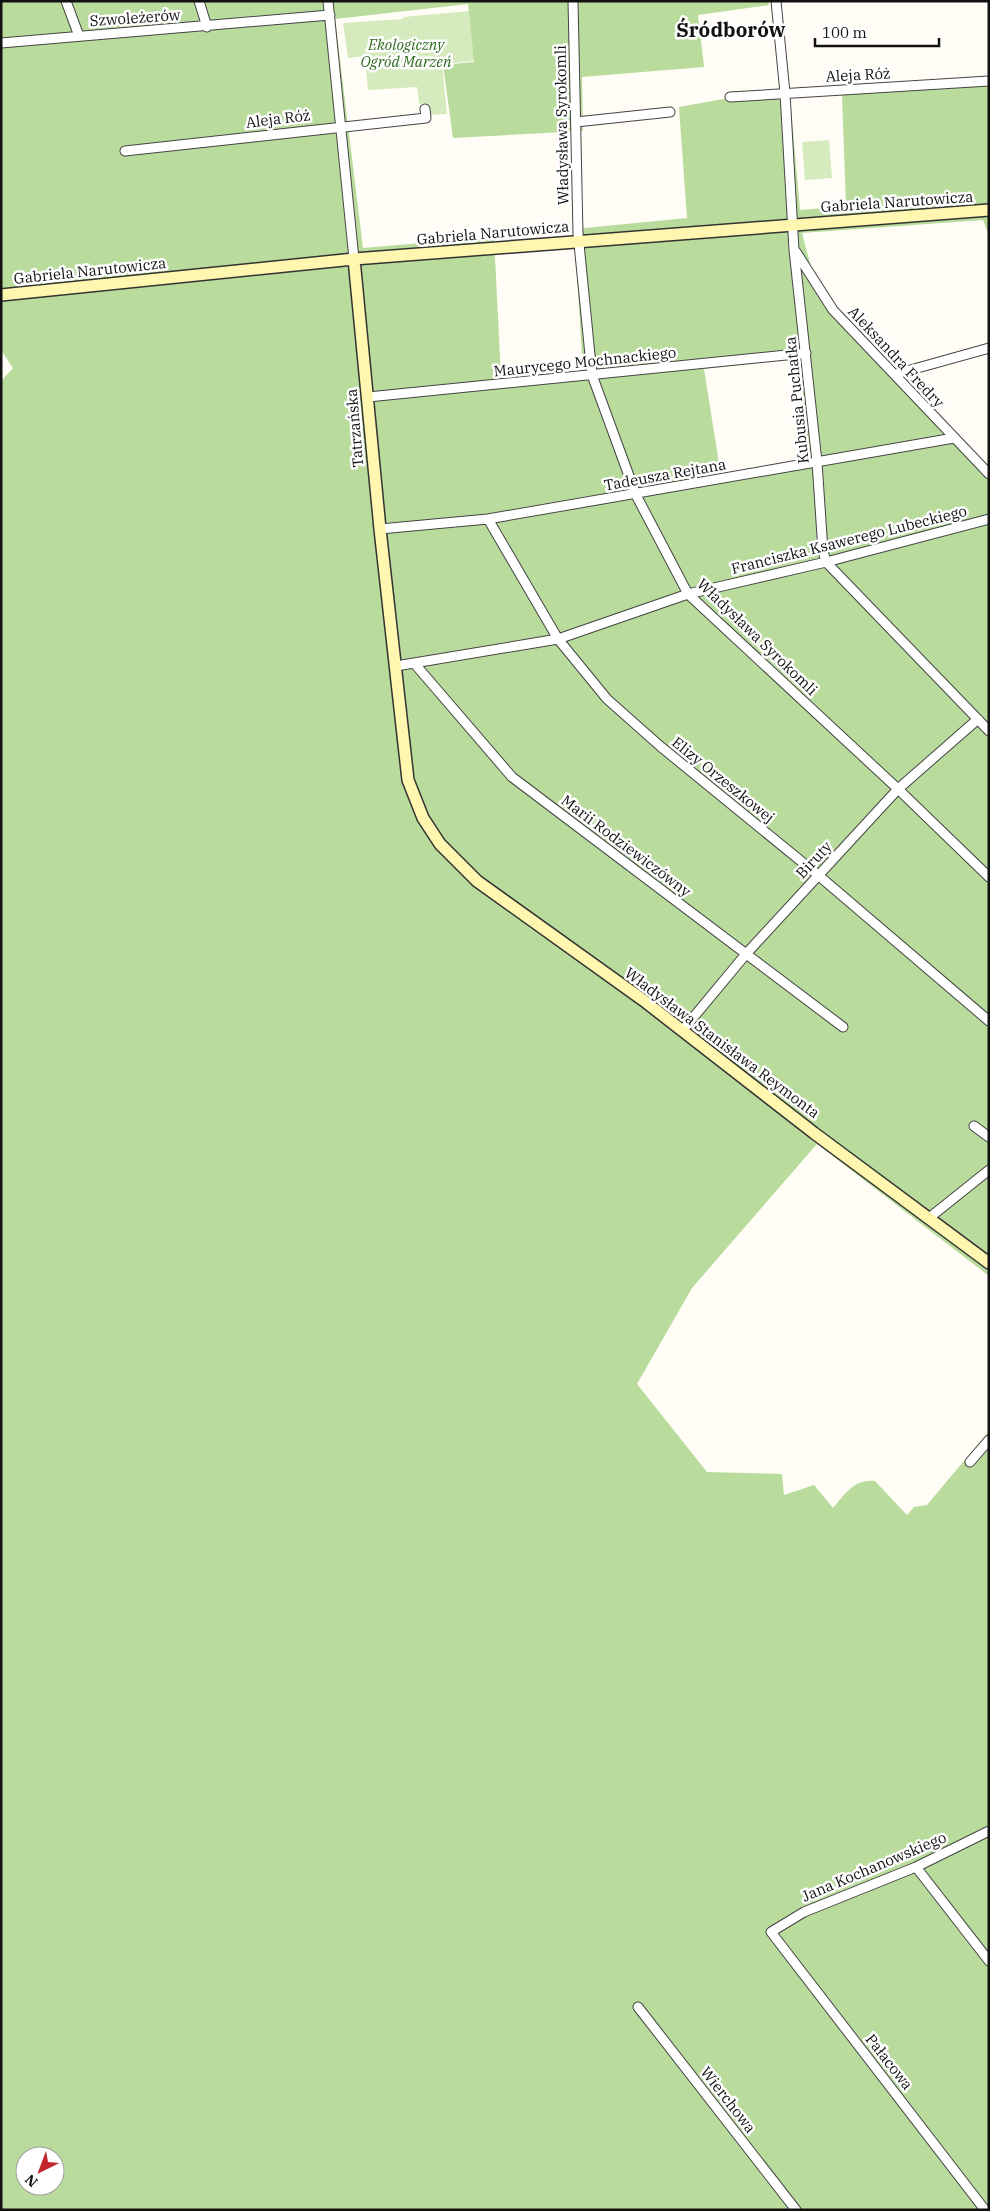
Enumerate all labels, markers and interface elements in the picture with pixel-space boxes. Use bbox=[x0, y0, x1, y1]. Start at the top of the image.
street label: Szwoleżerów bbox=[89, 5, 181, 30]
scale bar bbox=[815, 15, 939, 47]
district label: Śródborów bbox=[676, 16, 786, 43]
text: 100 m bbox=[822, 23, 867, 42]
park label: Ekologiczny Ogród Marzeń bbox=[361, 35, 452, 71]
street label: Władysława Syrokomli bbox=[551, 45, 572, 205]
street label: Aleja Róż bbox=[825, 63, 891, 86]
street label: Aleja Róż bbox=[245, 105, 311, 132]
street label: Gabriela Narutowicza bbox=[820, 187, 974, 216]
street label: Gabriela Narutowicza bbox=[416, 216, 570, 249]
street label: Gabriela Narutowicza bbox=[13, 253, 167, 288]
street label: Aleksandra Fredry bbox=[844, 302, 948, 411]
street label: Kubusia Puchatka bbox=[780, 336, 813, 464]
street label: Maurycego Mochnackiego bbox=[493, 342, 677, 381]
street label: Tatrzańska bbox=[342, 388, 367, 468]
street label: Tadeusza Rejtana bbox=[602, 454, 728, 495]
street label: Franciszka Ksawerego Lubeckiego bbox=[729, 501, 969, 578]
street label: Władysława Syrokomli bbox=[693, 574, 822, 699]
street label: Elizy Orzeszkowej bbox=[668, 732, 778, 827]
street label: Marii Rodziewiczówny bbox=[558, 791, 695, 901]
street label: Biruty bbox=[792, 837, 836, 882]
street label: Władysława Stanisława Reymonta bbox=[621, 963, 823, 1122]
street label: Jana Kochanowskiego bbox=[799, 1827, 949, 1906]
street label: Pałacowa bbox=[862, 2030, 917, 2093]
street label: Wierchowa bbox=[697, 2063, 760, 2137]
north arrow bbox=[15, 2146, 65, 2196]
text: N bbox=[21, 2170, 41, 2191]

